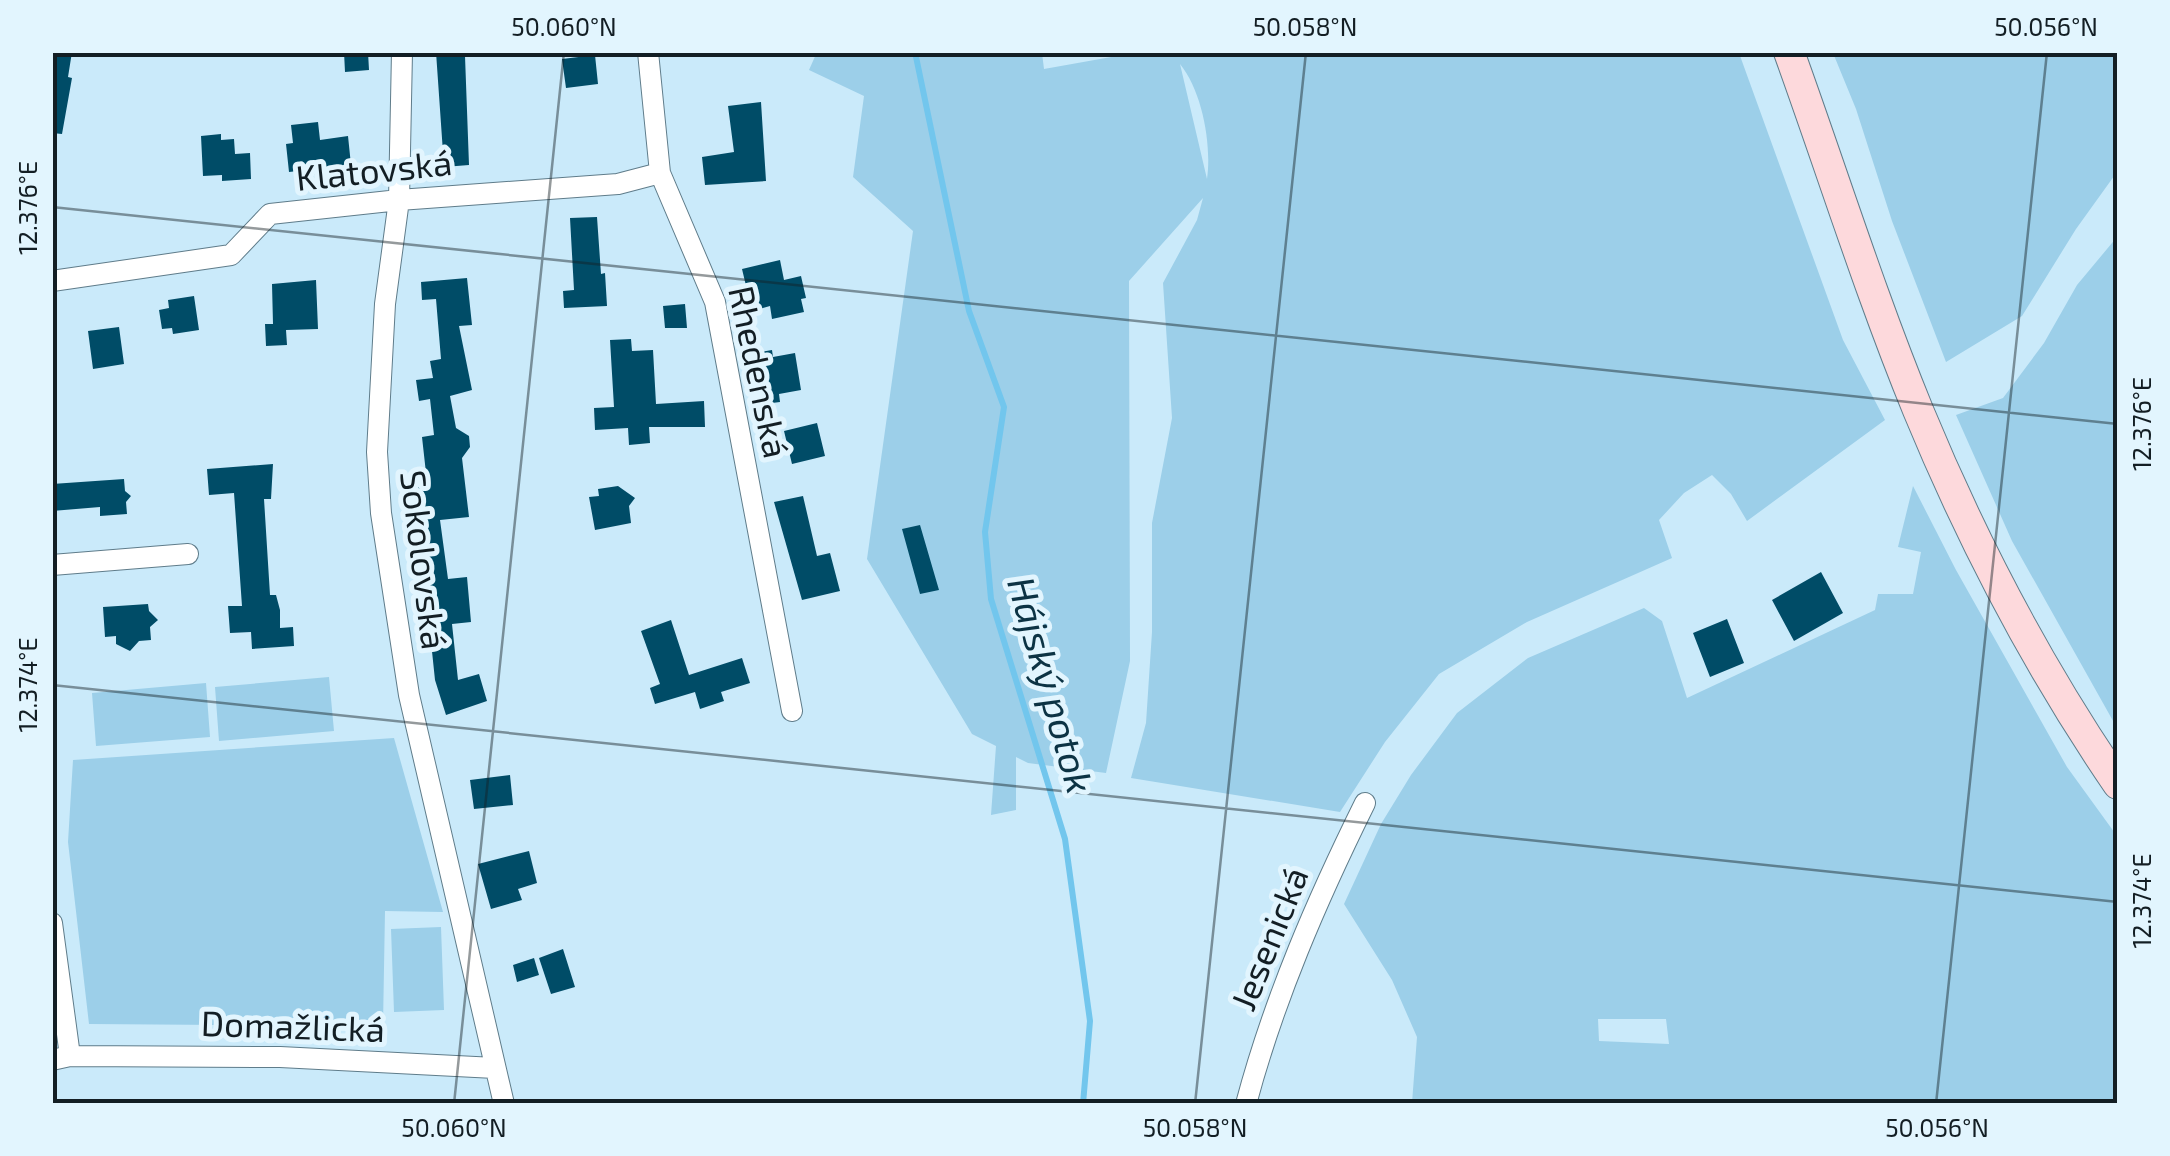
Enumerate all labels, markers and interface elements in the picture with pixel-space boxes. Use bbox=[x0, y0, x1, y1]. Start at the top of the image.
text: 50.060°N bbox=[511, 11, 617, 41]
text: 50.058°N bbox=[1253, 11, 1357, 41]
text: 50.056°N bbox=[1994, 11, 2098, 41]
street label: Klatovská bbox=[294, 140, 454, 198]
text: 12.376°E bbox=[12, 161, 42, 255]
street label: Rhedenská bbox=[721, 282, 799, 461]
text: 12.376°E bbox=[2126, 377, 2156, 471]
street label: Sokolovská bbox=[393, 468, 457, 652]
water label: Hájský potok bbox=[999, 571, 1105, 798]
text: 12.374°E bbox=[12, 638, 42, 732]
text: 12.374°E bbox=[2126, 854, 2156, 948]
street label: Jesenická bbox=[1220, 861, 1316, 1016]
street label: Domažlická bbox=[200, 1001, 386, 1049]
text: 50.060°N bbox=[401, 1112, 507, 1142]
text: 50.058°N bbox=[1143, 1112, 1247, 1142]
text: 50.056°N bbox=[1885, 1112, 1989, 1142]

